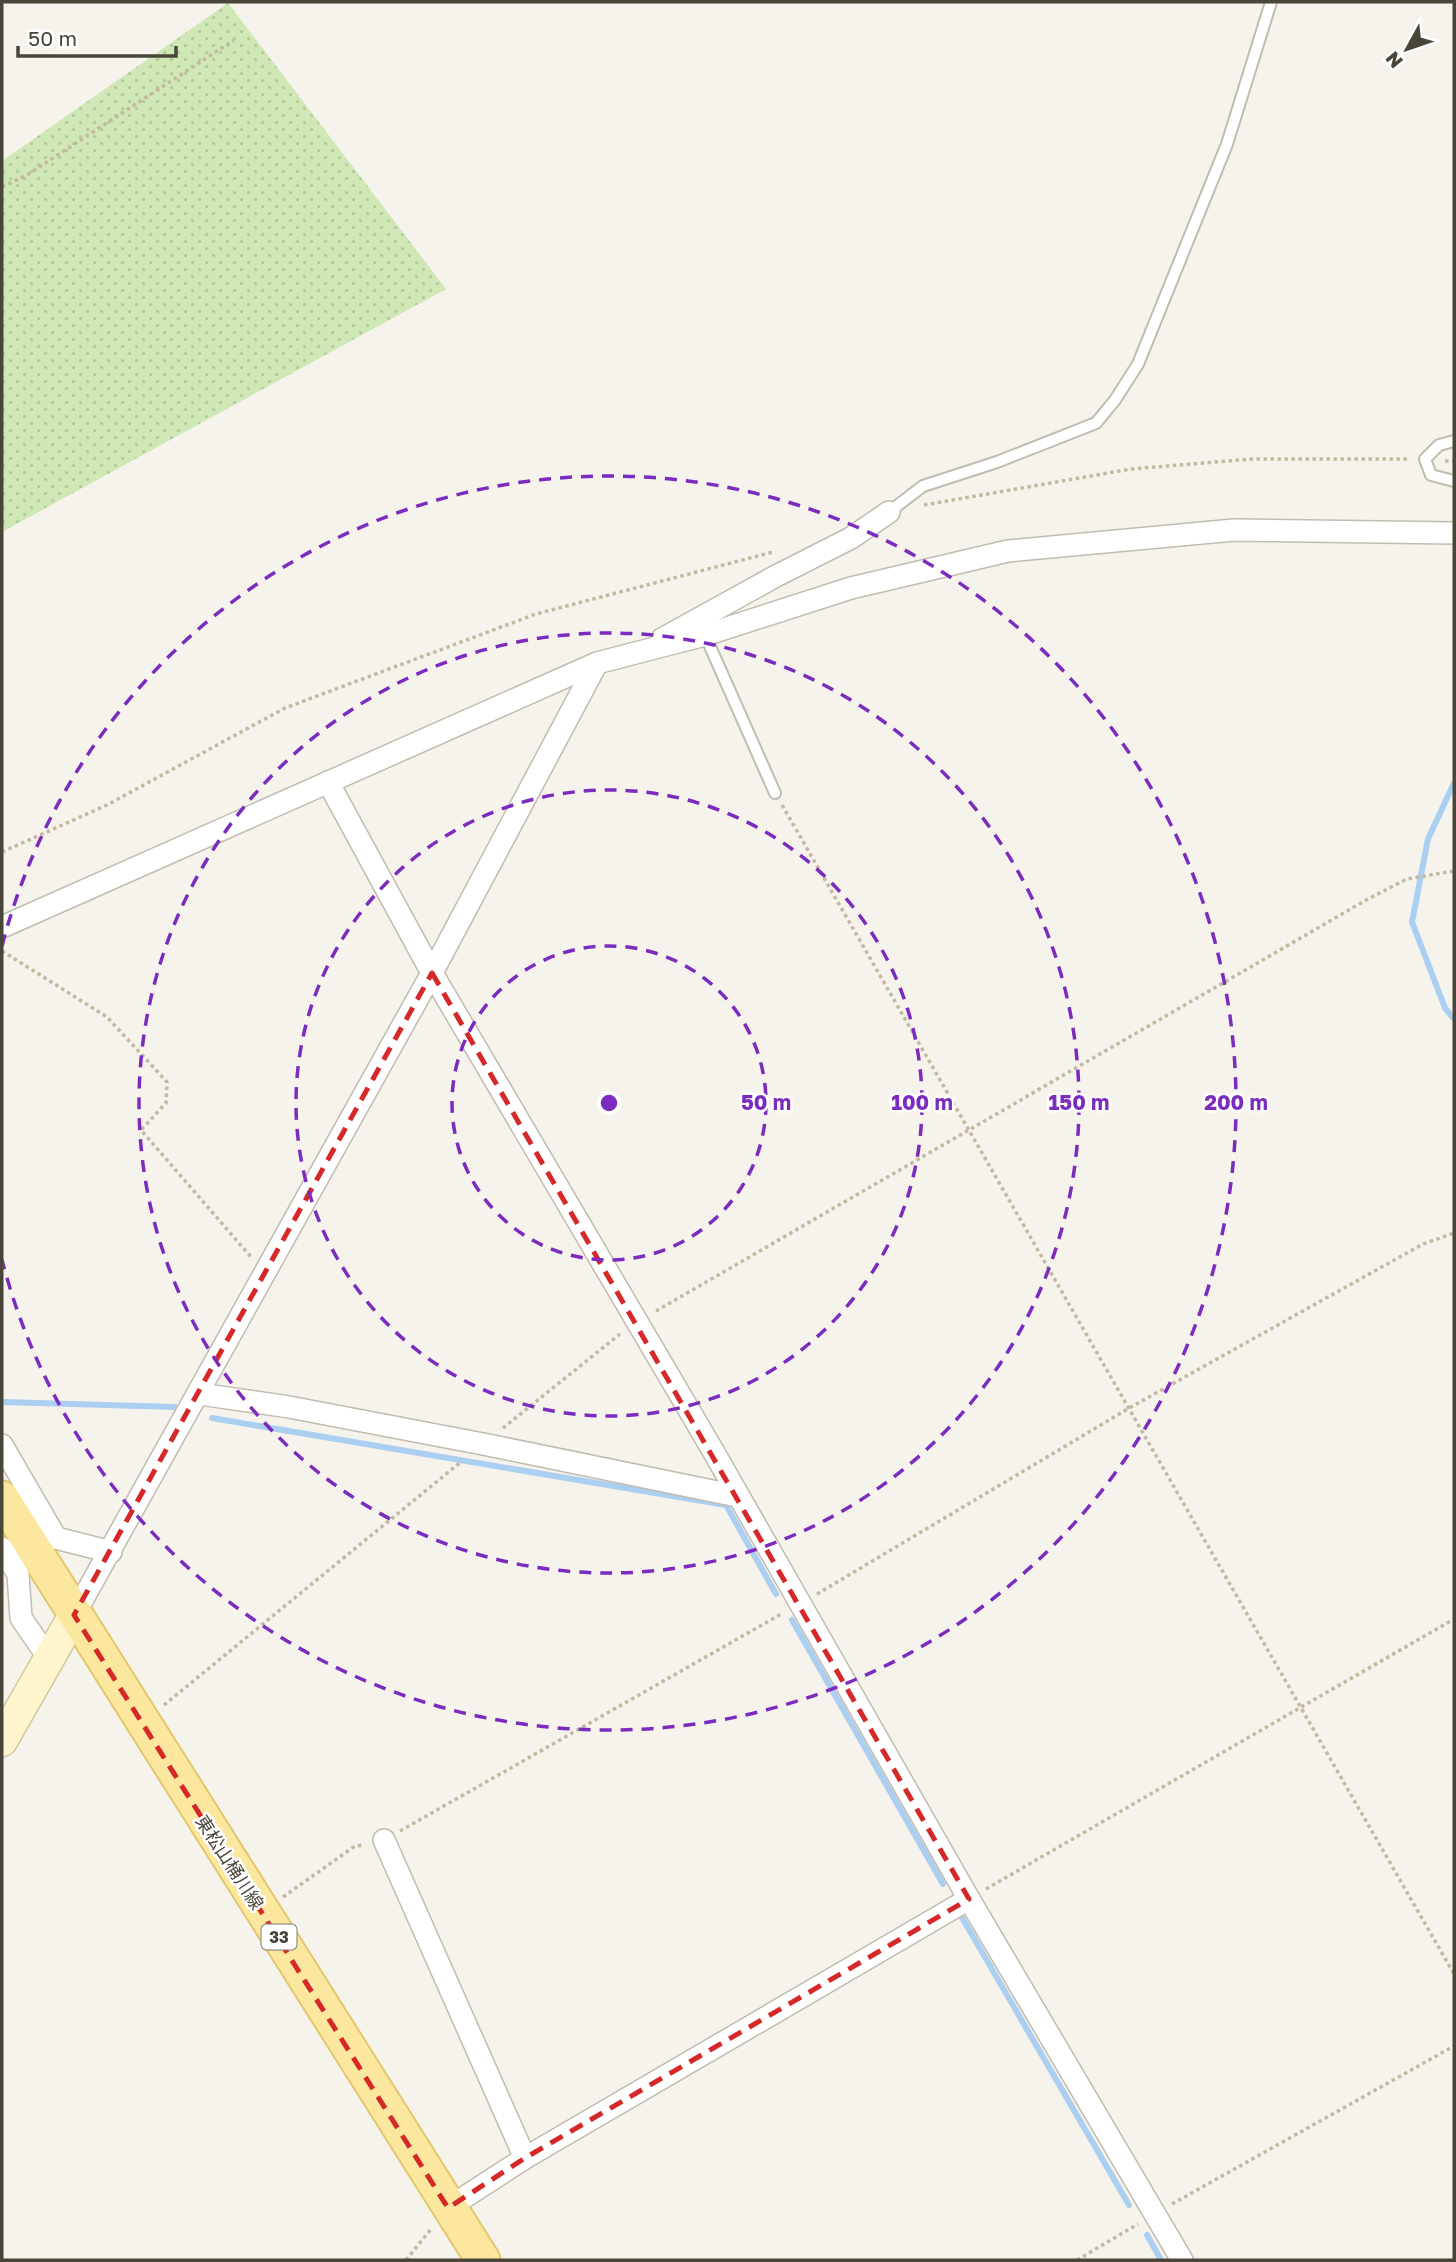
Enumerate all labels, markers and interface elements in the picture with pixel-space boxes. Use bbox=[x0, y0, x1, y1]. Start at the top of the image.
scale bar bbox=[18, 14, 175, 58]
north arrow bbox=[1372, 14, 1442, 84]
text: 50 m bbox=[28, 25, 77, 51]
text: N bbox=[1380, 47, 1407, 73]
text: 50 m bbox=[741, 1089, 791, 1115]
text: 100 m bbox=[891, 1089, 953, 1115]
text: 150 m bbox=[1049, 1089, 1109, 1115]
text: 200 m bbox=[1204, 1089, 1268, 1115]
centre of rings bbox=[597, 1091, 621, 1115]
street label: 東松山桶川線 bbox=[191, 1811, 269, 1913]
road number: 33 bbox=[262, 1924, 296, 1950]

